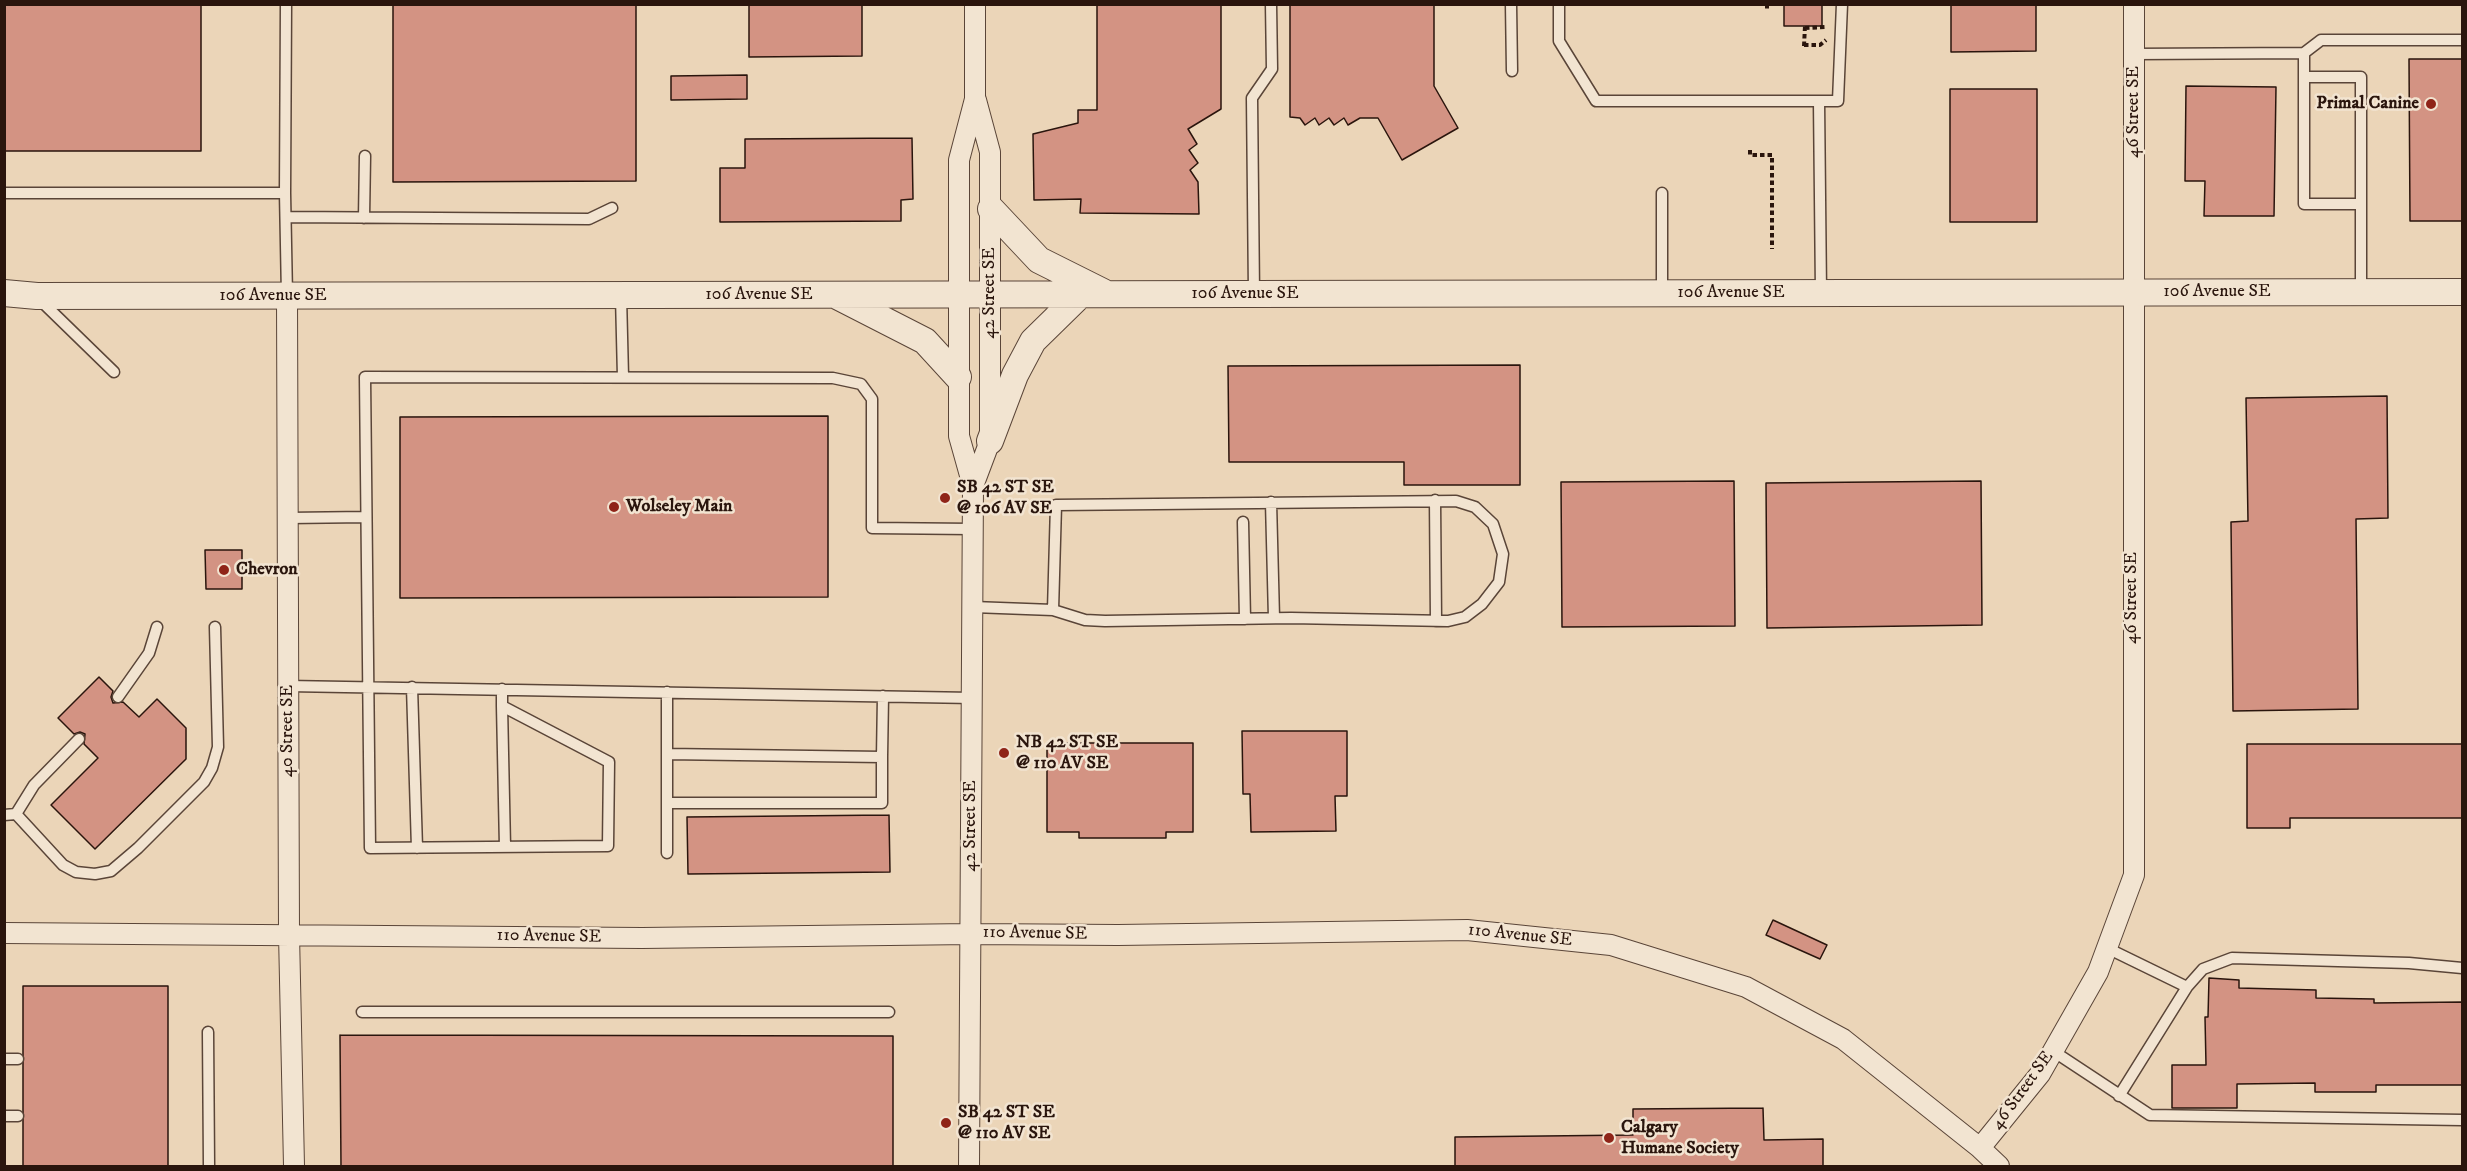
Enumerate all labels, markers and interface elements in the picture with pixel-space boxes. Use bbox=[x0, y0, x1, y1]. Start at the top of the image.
street label: 46 Street SE bbox=[2123, 66, 2145, 158]
place label: Primal Canine bbox=[2316, 93, 2419, 115]
marker: Primal Canine bbox=[2424, 97, 2438, 111]
street label: 42 Street SE bbox=[979, 247, 1001, 339]
street label: 106 Avenue SE bbox=[2163, 281, 2271, 303]
street label: 106 Avenue SE bbox=[1677, 282, 1785, 304]
street label: 106 Avenue SE bbox=[1191, 283, 1299, 305]
street label: 106 Avenue SE bbox=[705, 284, 813, 306]
street label: 106 Avenue SE bbox=[219, 285, 327, 307]
place label: SB 42 ST SE @ 106 AV SE bbox=[957, 477, 1054, 520]
marker: SB 42 ST SE @ 106 AV SE bbox=[938, 491, 952, 505]
place label: Wolseley Main bbox=[626, 496, 732, 518]
marker: Wolseley Main bbox=[607, 500, 621, 514]
street label: 46 Street SE bbox=[2121, 552, 2143, 644]
place label: Chevron bbox=[236, 559, 298, 581]
marker: Chevron bbox=[217, 563, 231, 577]
street label: 40 Street SE bbox=[277, 685, 299, 777]
place label: NB 42 ST SE @ 110 AV SE bbox=[1016, 732, 1118, 774]
marker: NB 42 ST SE @ 110 AV SE bbox=[997, 746, 1011, 760]
street label: 42 Street SE bbox=[960, 780, 982, 872]
street label: 110 Avenue SE bbox=[1467, 920, 1573, 952]
street label: 110 Avenue SE bbox=[982, 922, 1088, 946]
street label: 110 Avenue SE bbox=[496, 925, 602, 949]
street label: 46 Street SE bbox=[1987, 1047, 2059, 1135]
place label: SB 42 ST SE @ 110 AV SE bbox=[958, 1102, 1055, 1144]
marker: SB 42 ST SE @ 110 AV SE bbox=[939, 1116, 953, 1130]
place label: Calgary Humane Society bbox=[1621, 1117, 1739, 1160]
marker: Calgary Humane Society bbox=[1602, 1131, 1616, 1145]

